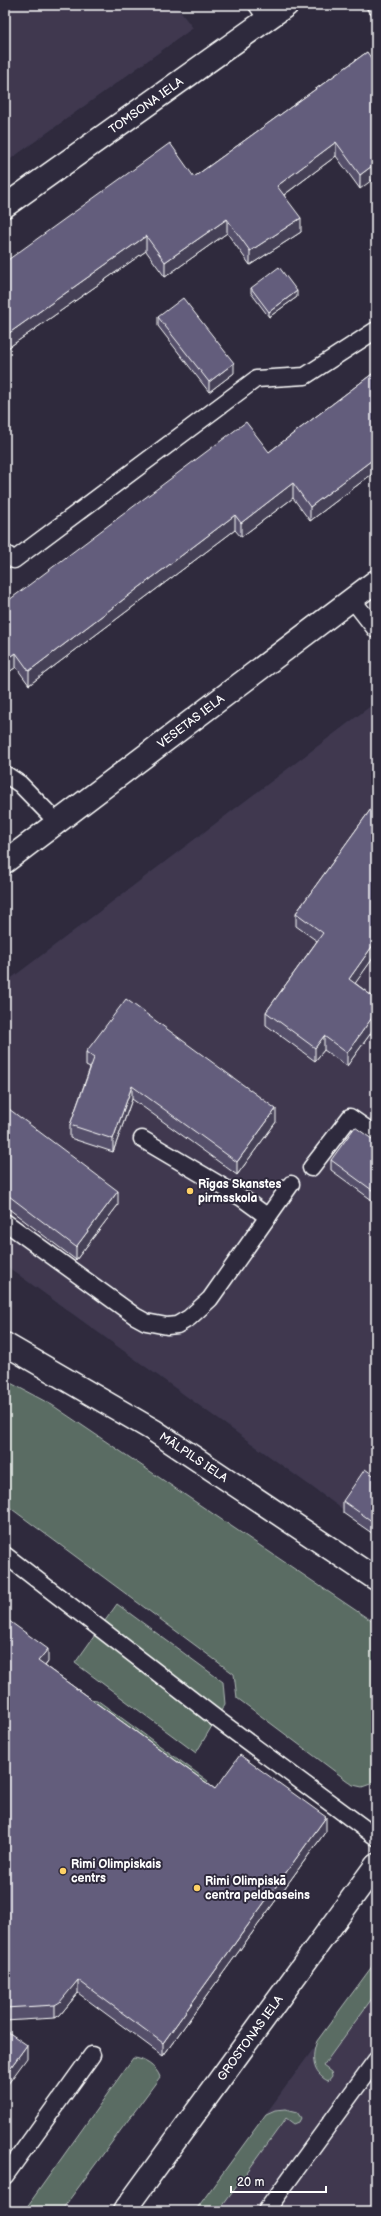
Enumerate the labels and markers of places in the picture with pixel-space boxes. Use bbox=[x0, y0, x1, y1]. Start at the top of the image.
place label: Rīgas Skanstes pirmsskola bbox=[198, 1177, 281, 1206]
marker: Rīgas Skanstes pirmsskola bbox=[185, 1186, 195, 1196]
place label: Rimi Olimpiskais centrs bbox=[71, 1857, 161, 1886]
marker: Rimi Olimpiskais centrs bbox=[58, 1866, 68, 1876]
place label: Rimi Olimpiskā centra peldbaseins bbox=[205, 1874, 310, 1903]
marker: Rimi Olimpiskā centra peldbaseins bbox=[192, 1883, 202, 1893]

